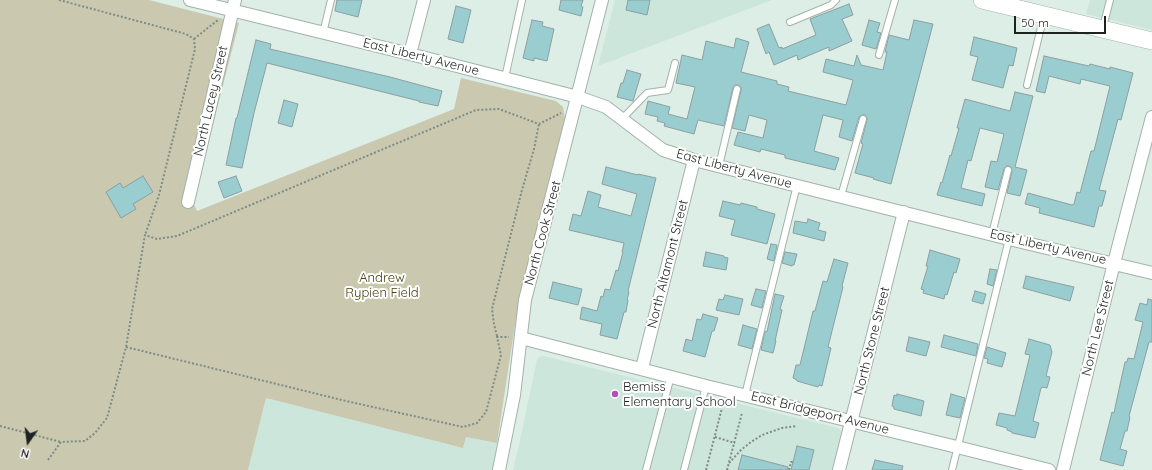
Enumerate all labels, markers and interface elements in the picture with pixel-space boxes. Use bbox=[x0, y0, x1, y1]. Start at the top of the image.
scale bar bbox=[1016, 8, 1108, 34]
text: 50 m bbox=[1021, 15, 1049, 30]
street label: East Liberty Avenue bbox=[361, 35, 481, 79]
street label: North Lacey Street bbox=[191, 44, 231, 158]
street label: East Liberty Avenue bbox=[674, 146, 794, 192]
street label: North Cook Street bbox=[522, 179, 564, 287]
street label: North Altamont Street bbox=[644, 198, 692, 330]
street label: East Liberty Avenue bbox=[988, 226, 1108, 268]
park label: Andrew Rypien Field bbox=[345, 270, 419, 301]
street label: North Lee Street bbox=[1079, 278, 1117, 378]
street label: North Stone Street bbox=[851, 285, 893, 397]
place label: Bemiss Elementary School bbox=[623, 379, 736, 410]
street label: East Bridgeport Avenue bbox=[749, 388, 891, 438]
marker: Bemiss Elementary School bbox=[610, 389, 620, 399]
north arrow bbox=[8, 422, 48, 462]
text: N bbox=[19, 446, 31, 461]

